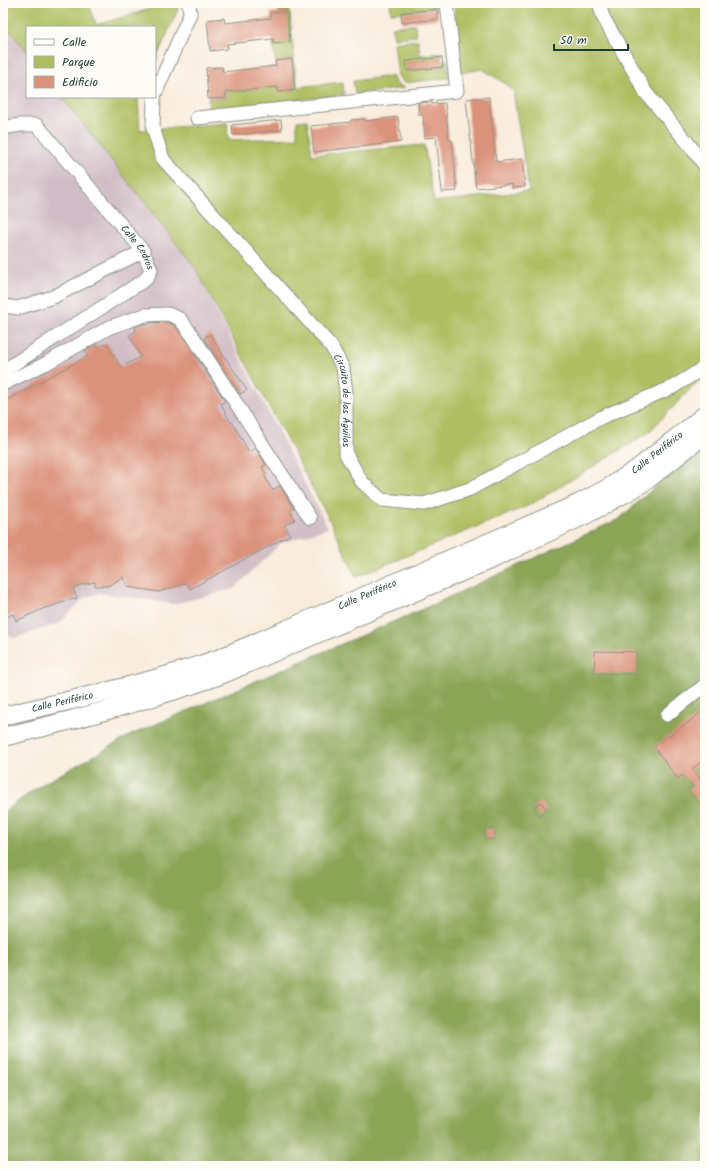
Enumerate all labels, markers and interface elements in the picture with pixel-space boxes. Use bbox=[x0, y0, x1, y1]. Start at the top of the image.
legend bbox=[26, 26, 156, 98]
scale bar bbox=[554, 26, 628, 52]
text: 50 m bbox=[560, 31, 587, 50]
text: Calle bbox=[62, 33, 87, 52]
text: Parque bbox=[62, 53, 96, 72]
text: Edificio bbox=[62, 73, 98, 92]
street label: Calle Cedros bbox=[116, 222, 158, 273]
street label: Circuito de las Águilas bbox=[329, 351, 354, 448]
street label: Calle Periférico bbox=[628, 427, 687, 479]
street label: Calle Periférico bbox=[335, 575, 400, 614]
street label: Calle Periférico bbox=[30, 687, 95, 717]

